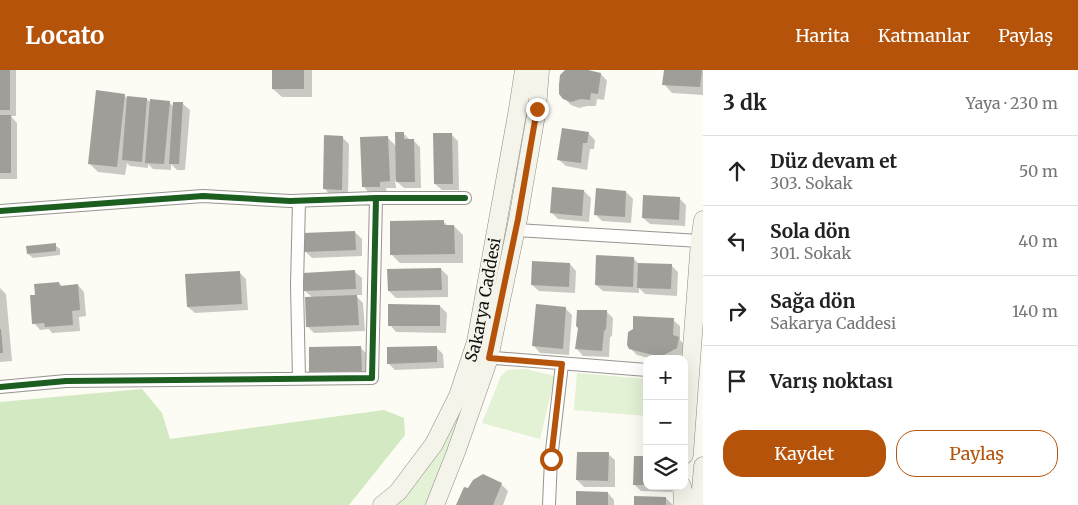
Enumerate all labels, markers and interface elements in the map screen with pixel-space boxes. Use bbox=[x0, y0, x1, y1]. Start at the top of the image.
text: Locato bbox=[25, 20, 104, 51]
text: Harita bbox=[795, 24, 850, 47]
text: Katmanlar bbox=[878, 24, 970, 47]
text: Paylaş bbox=[998, 24, 1053, 47]
text: 3 dk bbox=[723, 89, 767, 116]
text: Yaya · 230 m bbox=[965, 93, 1058, 113]
route end bbox=[526, 98, 549, 121]
text: Düz devam et bbox=[770, 149, 897, 173]
icon: ahead bbox=[723, 157, 751, 185]
text: 50 m bbox=[1019, 161, 1058, 181]
text: 303. Sokak bbox=[770, 173, 853, 193]
text: Sola dön bbox=[770, 219, 850, 243]
icon: left bbox=[723, 227, 751, 255]
text: 40 m bbox=[1018, 231, 1058, 251]
street label: Sakarya Caddesi bbox=[460, 236, 505, 364]
text: 301. Sokak bbox=[770, 243, 851, 263]
text: Sağa dön bbox=[770, 289, 855, 313]
icon: right bbox=[723, 297, 751, 325]
text: 140 m bbox=[1012, 301, 1058, 321]
text: Sakarya Caddesi bbox=[770, 313, 896, 333]
map controls bbox=[643, 355, 688, 490]
button: + bbox=[643, 355, 688, 400]
icon: arrive bbox=[723, 367, 751, 395]
text: Varış noktası bbox=[770, 369, 893, 393]
button: − bbox=[643, 400, 688, 445]
button: Kaydet bbox=[723, 430, 886, 477]
button: Paylaş bbox=[896, 430, 1058, 477]
button: layers bbox=[643, 445, 688, 490]
route start bbox=[540, 448, 563, 471]

